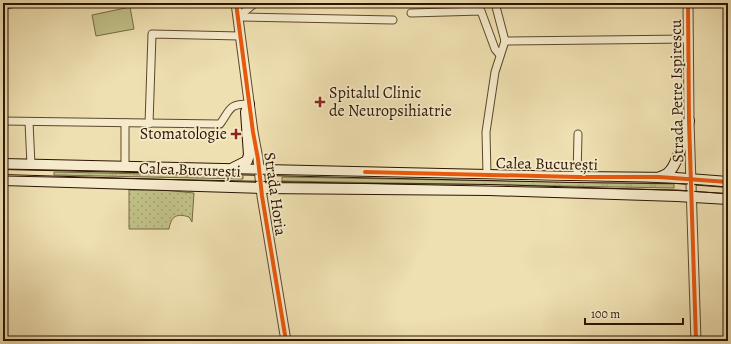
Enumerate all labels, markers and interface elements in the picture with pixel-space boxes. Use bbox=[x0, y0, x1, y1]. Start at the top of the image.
street label: Strada Petre Ispirescu bbox=[665, 19, 689, 163]
place label: Spitalul Clinic de Neuropsihiatrie bbox=[329, 82, 452, 122]
marker: Spitalul Clinic de Neuropsihiatrie bbox=[314, 96, 326, 108]
place label: Stomatologie bbox=[140, 123, 227, 145]
marker: Stomatologie bbox=[230, 128, 242, 140]
street label: Strada Horia bbox=[258, 151, 292, 238]
street label: Calea București bbox=[496, 152, 598, 176]
street label: Calea București bbox=[139, 157, 241, 183]
scale bar bbox=[585, 300, 683, 326]
text: 100 m bbox=[591, 306, 620, 322]

